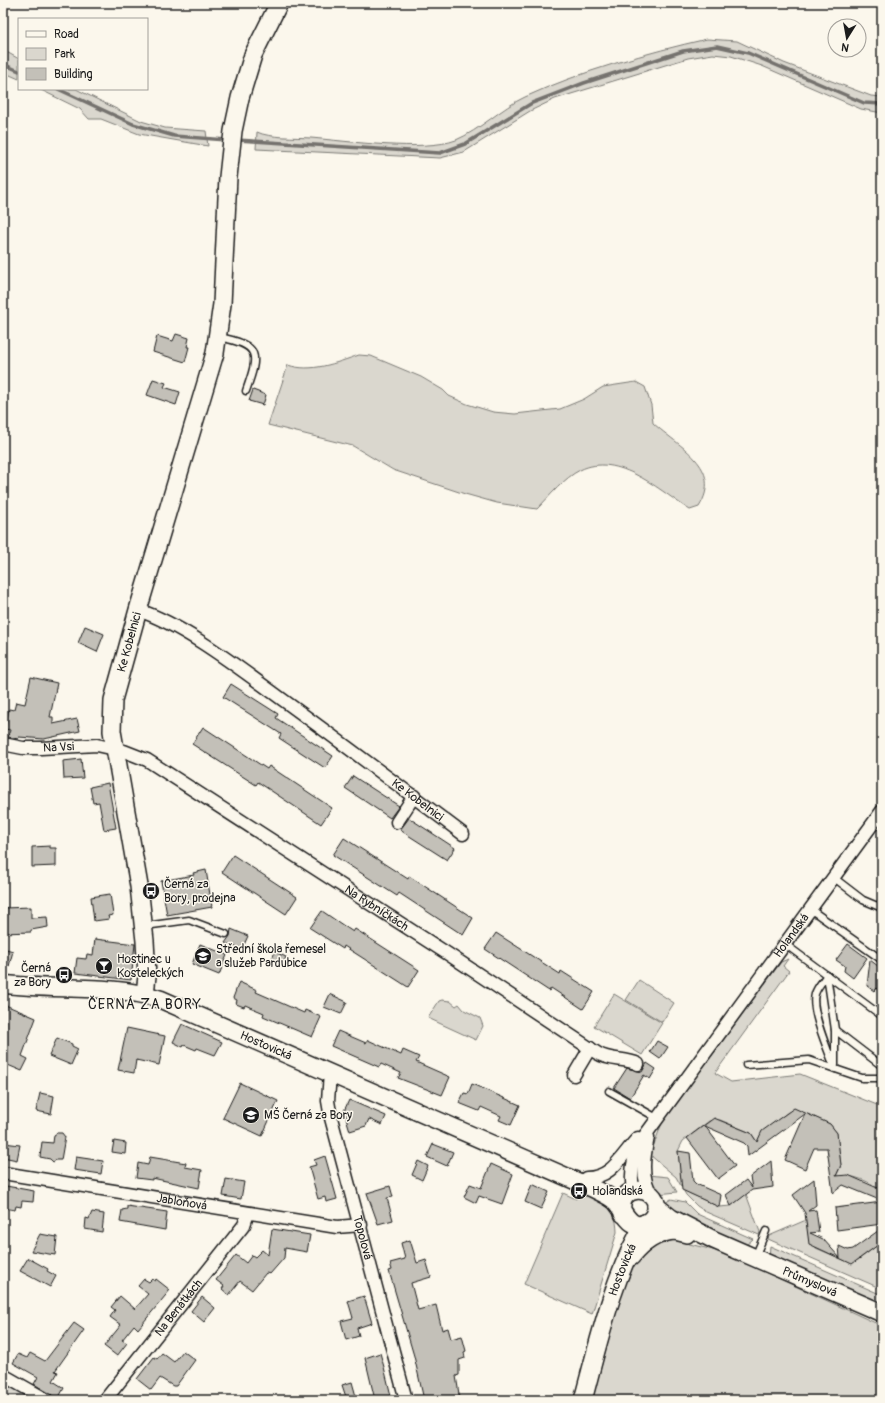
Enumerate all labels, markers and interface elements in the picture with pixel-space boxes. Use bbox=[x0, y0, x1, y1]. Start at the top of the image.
legend bbox=[18, 18, 148, 90]
north arrow bbox=[827, 18, 867, 58]
text: Road bbox=[54, 27, 79, 42]
text: N bbox=[840, 40, 850, 54]
text: Park bbox=[54, 47, 75, 62]
text: Building bbox=[54, 67, 93, 82]
street label: Ke Kobelnici bbox=[114, 610, 145, 674]
street label: Na Vsi bbox=[43, 739, 74, 755]
street label: Ke Kobelnici bbox=[389, 775, 447, 824]
place label: Černá za Bory, prodejna bbox=[164, 876, 236, 906]
bus stop icon: Černá za Bory, prodejna bbox=[141, 881, 161, 901]
street label: Na Rybníčkách bbox=[342, 882, 412, 934]
street label: Holandská bbox=[770, 910, 812, 960]
place label: Střední škola řemesel a služeb Pardubice bbox=[216, 942, 326, 971]
school or university icon: Střední škola řemesel a služeb Pardubice bbox=[193, 946, 213, 966]
place label: Hostinec u Kosteleckých bbox=[117, 952, 184, 981]
bar icon: Hostinec u Kosteleckých bbox=[94, 956, 114, 976]
place label: Černá za Bory bbox=[14, 960, 51, 990]
bus stop icon: Černá za Bory bbox=[54, 965, 74, 985]
district label: ČERNÁ ZA BORY bbox=[88, 995, 202, 1013]
street label: Hostovická bbox=[238, 1028, 295, 1063]
school or university icon: MŠ Černá za Bory bbox=[241, 1105, 261, 1125]
place label: MŠ Černá za Bory bbox=[264, 1107, 352, 1123]
bus stop icon: Holandská bbox=[569, 1181, 589, 1201]
place label: Holandská bbox=[592, 1184, 643, 1199]
street label: Jabloňová bbox=[155, 1190, 208, 1213]
street label: Topolová bbox=[350, 1214, 376, 1262]
street label: Hostovická bbox=[605, 1241, 640, 1298]
street label: Průmyslová bbox=[780, 1263, 840, 1300]
street label: Na Benátkách bbox=[151, 1276, 206, 1339]

